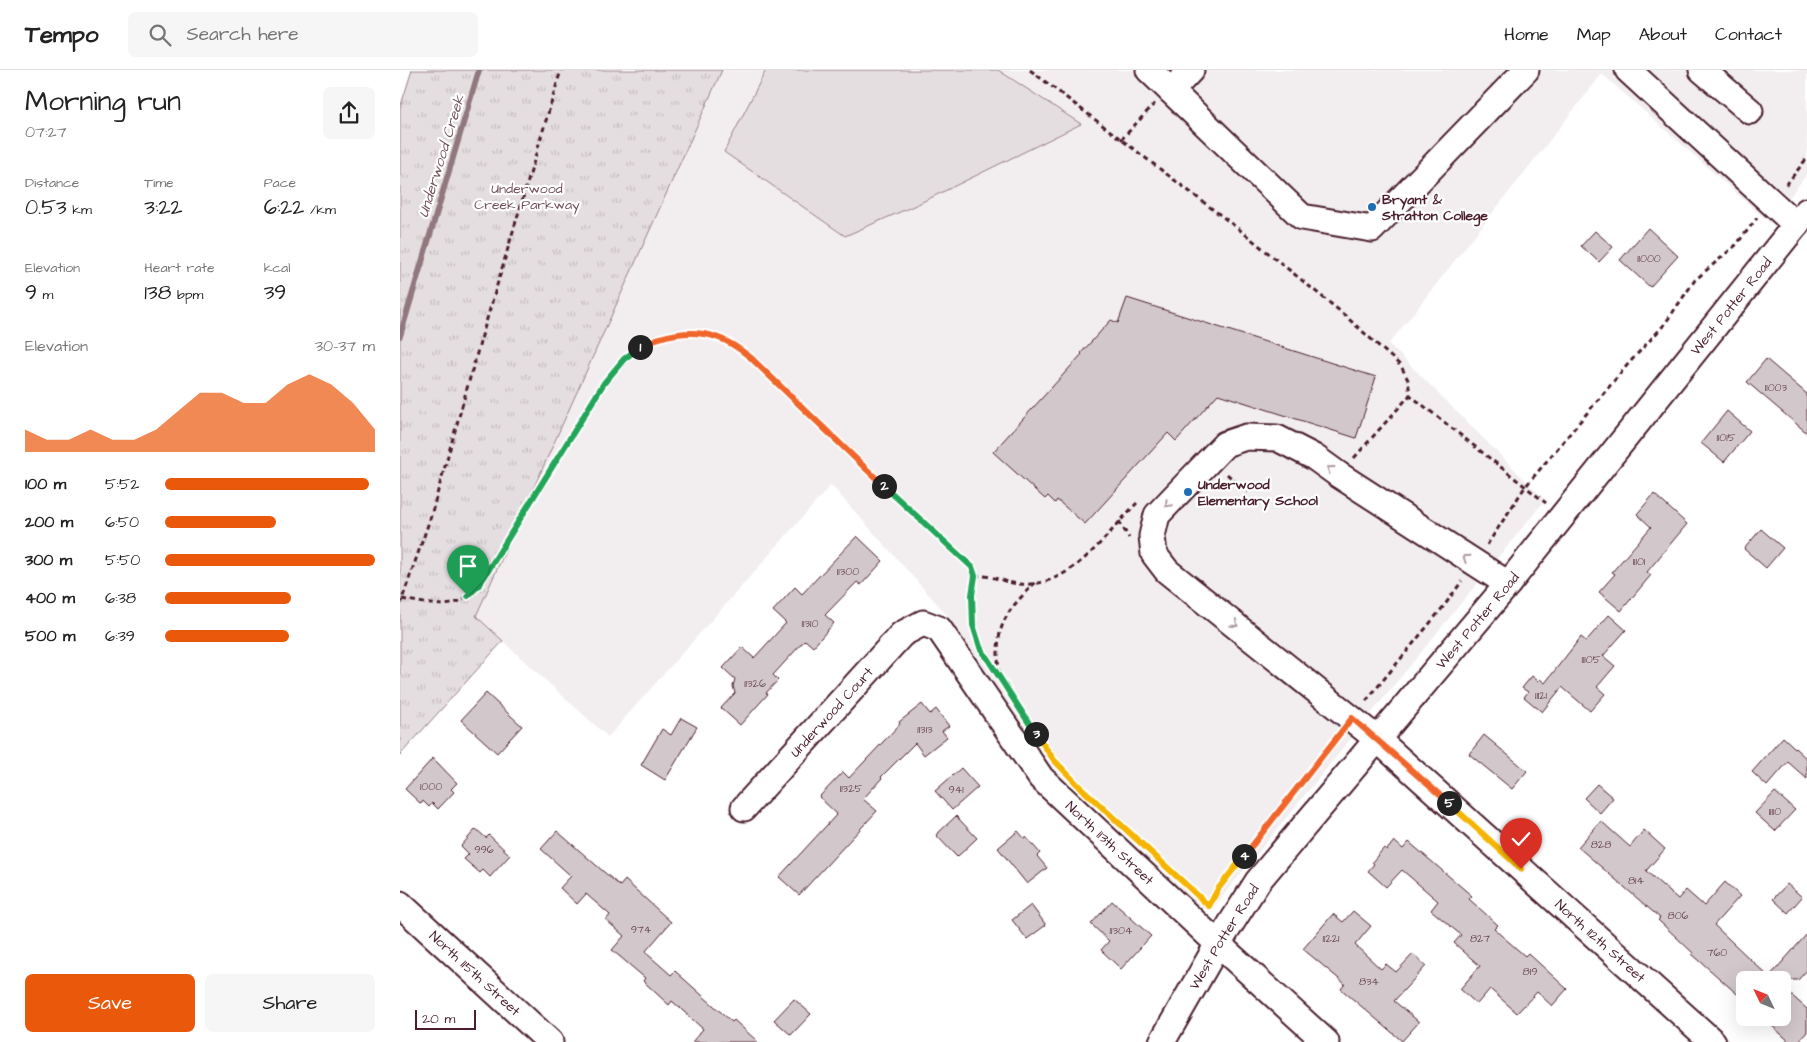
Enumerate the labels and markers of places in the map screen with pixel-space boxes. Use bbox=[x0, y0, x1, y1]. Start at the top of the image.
place label: Bryant & Stratton College bbox=[1381, 190, 1488, 227]
marker: Bryant & Stratton College bbox=[1366, 201, 1378, 213]
pin: 1 bbox=[628, 334, 652, 360]
pin: 2 bbox=[872, 474, 896, 498]
place label: Underwood Elementary School bbox=[1198, 475, 1319, 511]
marker: Underwood Elementary School bbox=[1182, 486, 1194, 498]
pin bbox=[447, 545, 489, 596]
pin: 3 bbox=[1024, 722, 1048, 746]
pin: 5 bbox=[1436, 790, 1462, 816]
pin bbox=[1500, 818, 1542, 869]
pin: 4 bbox=[1232, 844, 1256, 868]

